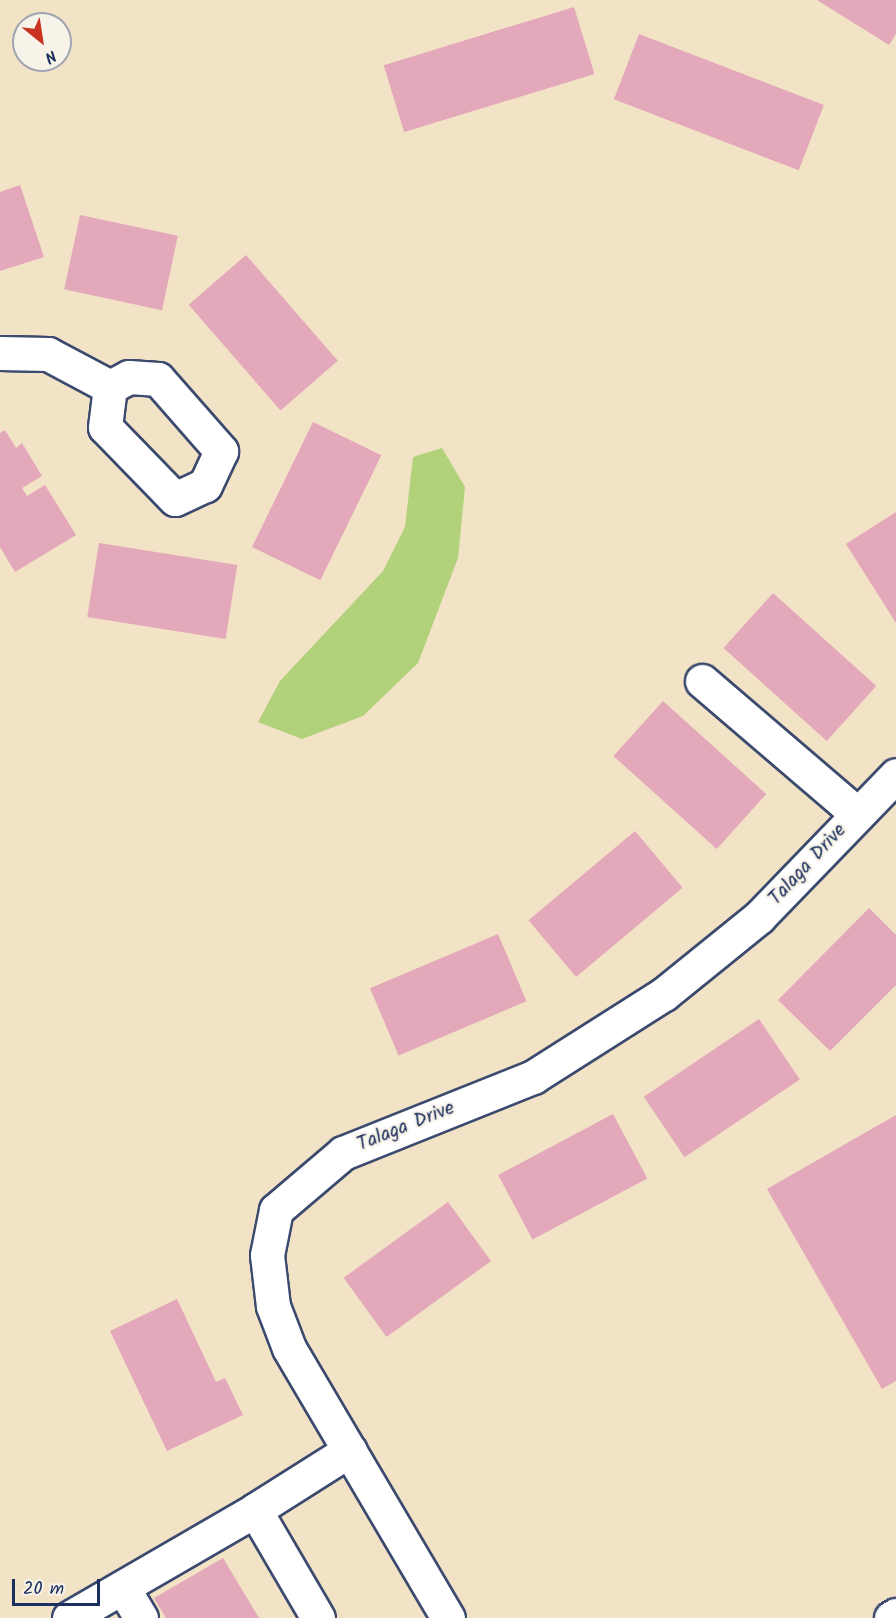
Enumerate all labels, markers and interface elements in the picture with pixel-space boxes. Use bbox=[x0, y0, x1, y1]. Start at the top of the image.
north arrow bbox=[12, 12, 72, 72]
text: N bbox=[40, 43, 61, 70]
street label: Talaga Drive bbox=[764, 819, 852, 911]
street label: Talaga Drive bbox=[354, 1097, 458, 1157]
scale bar bbox=[15, 1567, 104, 1605]
text: 20 m bbox=[23, 1575, 64, 1604]

